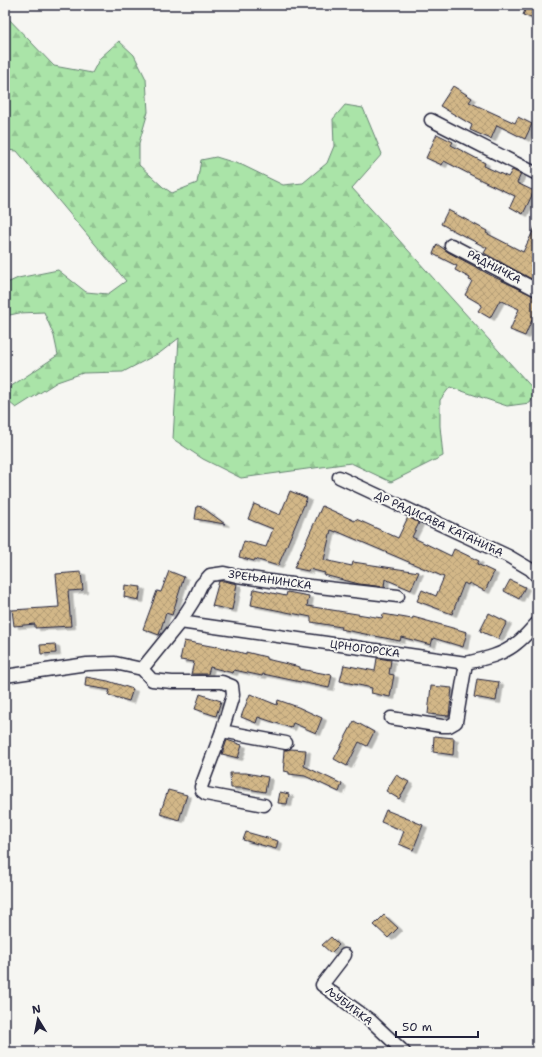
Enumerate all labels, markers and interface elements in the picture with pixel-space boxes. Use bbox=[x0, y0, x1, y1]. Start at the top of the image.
street label: РАДНИЧКА bbox=[464, 246, 524, 288]
street label: ДР РАДИСАВА КАТАНИЋА bbox=[372, 488, 506, 560]
street label: ЗРЕЊАНИНСКА bbox=[227, 567, 313, 593]
street label: ЦРНОГОРСКА bbox=[329, 637, 401, 661]
street label: ЉУБИЋКА bbox=[322, 983, 376, 1029]
north arrow bbox=[18, 999, 58, 1039]
text: N bbox=[31, 1001, 42, 1018]
scale bar bbox=[396, 1013, 478, 1039]
text: 50 m bbox=[402, 1019, 432, 1035]

